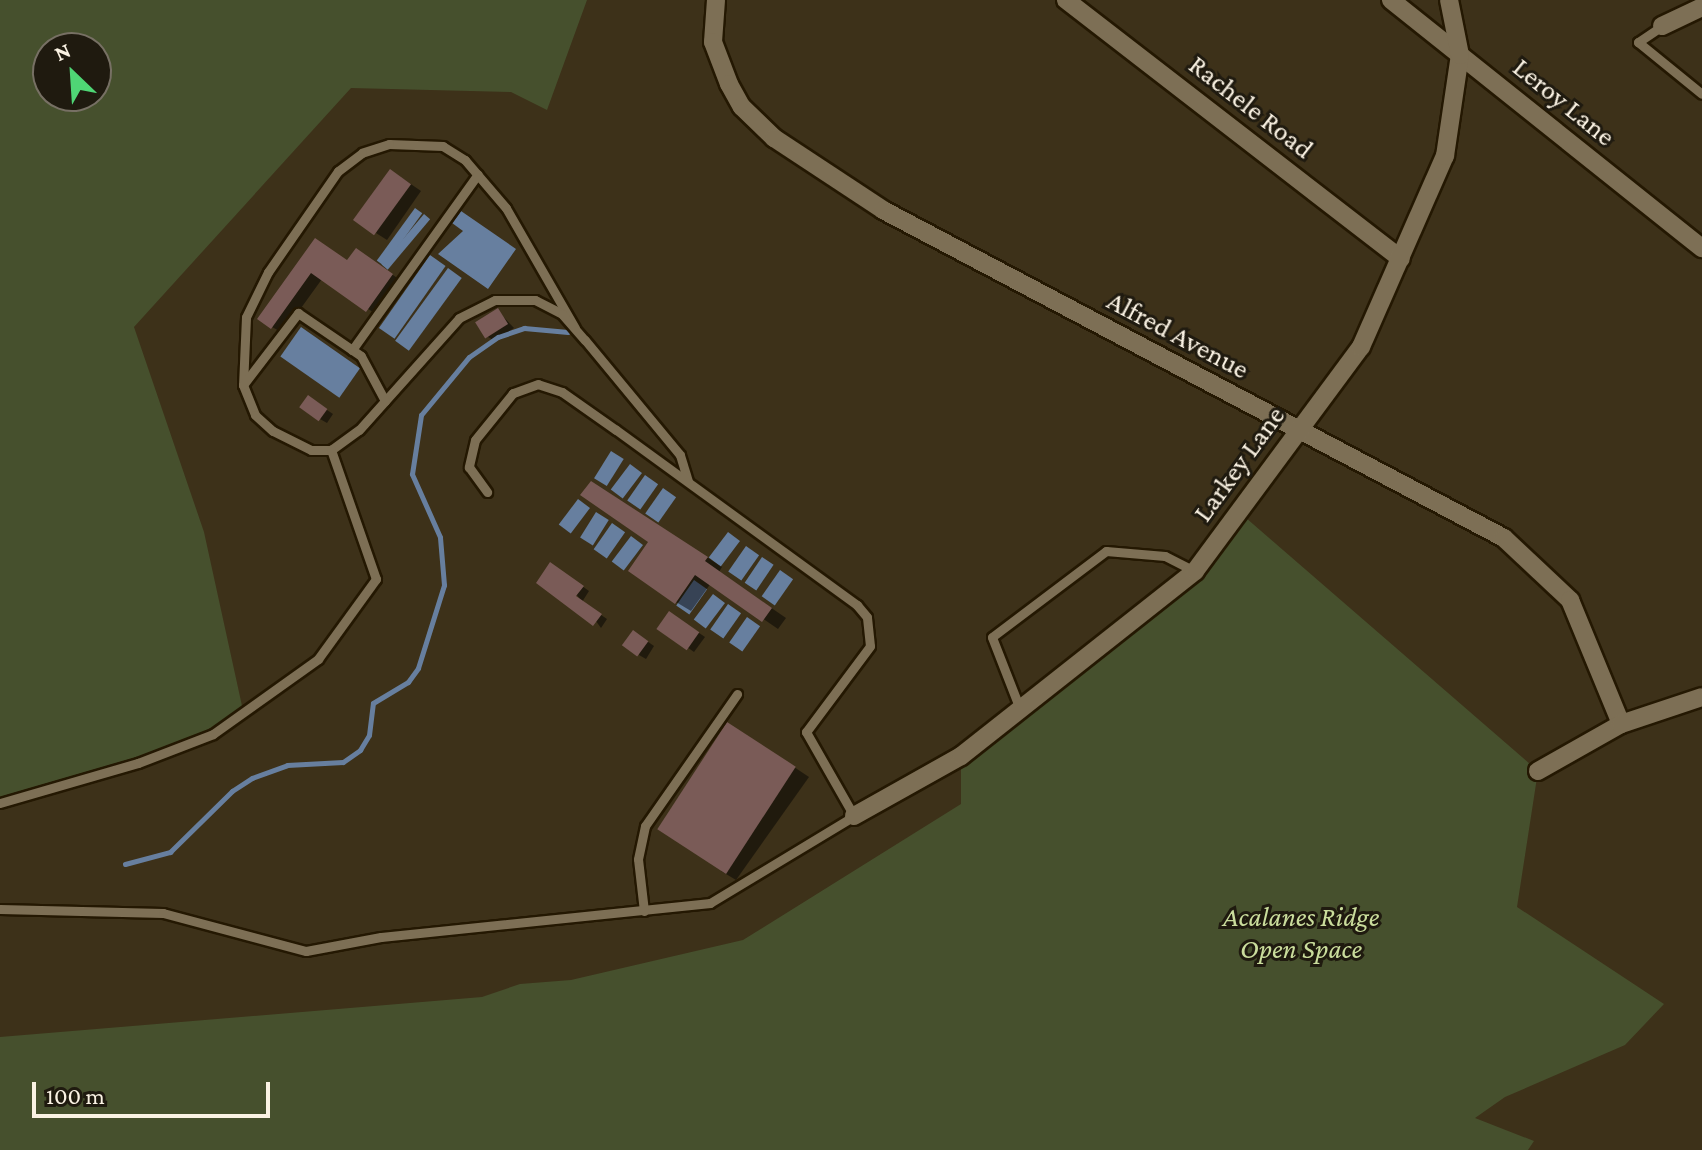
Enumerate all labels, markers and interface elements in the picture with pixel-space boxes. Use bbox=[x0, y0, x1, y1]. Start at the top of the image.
north arrow bbox=[32, 32, 112, 112]
text: N bbox=[50, 37, 75, 66]
street label: Rachele Road bbox=[1182, 48, 1320, 166]
street label: Leroy Lane bbox=[1506, 51, 1622, 153]
street label: Alfred Avenue bbox=[1101, 284, 1255, 386]
street label: Larkey Lane bbox=[1186, 400, 1292, 528]
park label: Acalanes Ridge Open Space bbox=[1223, 900, 1379, 966]
scale bar bbox=[36, 1066, 274, 1116]
text: 100 m bbox=[46, 1082, 105, 1109]

